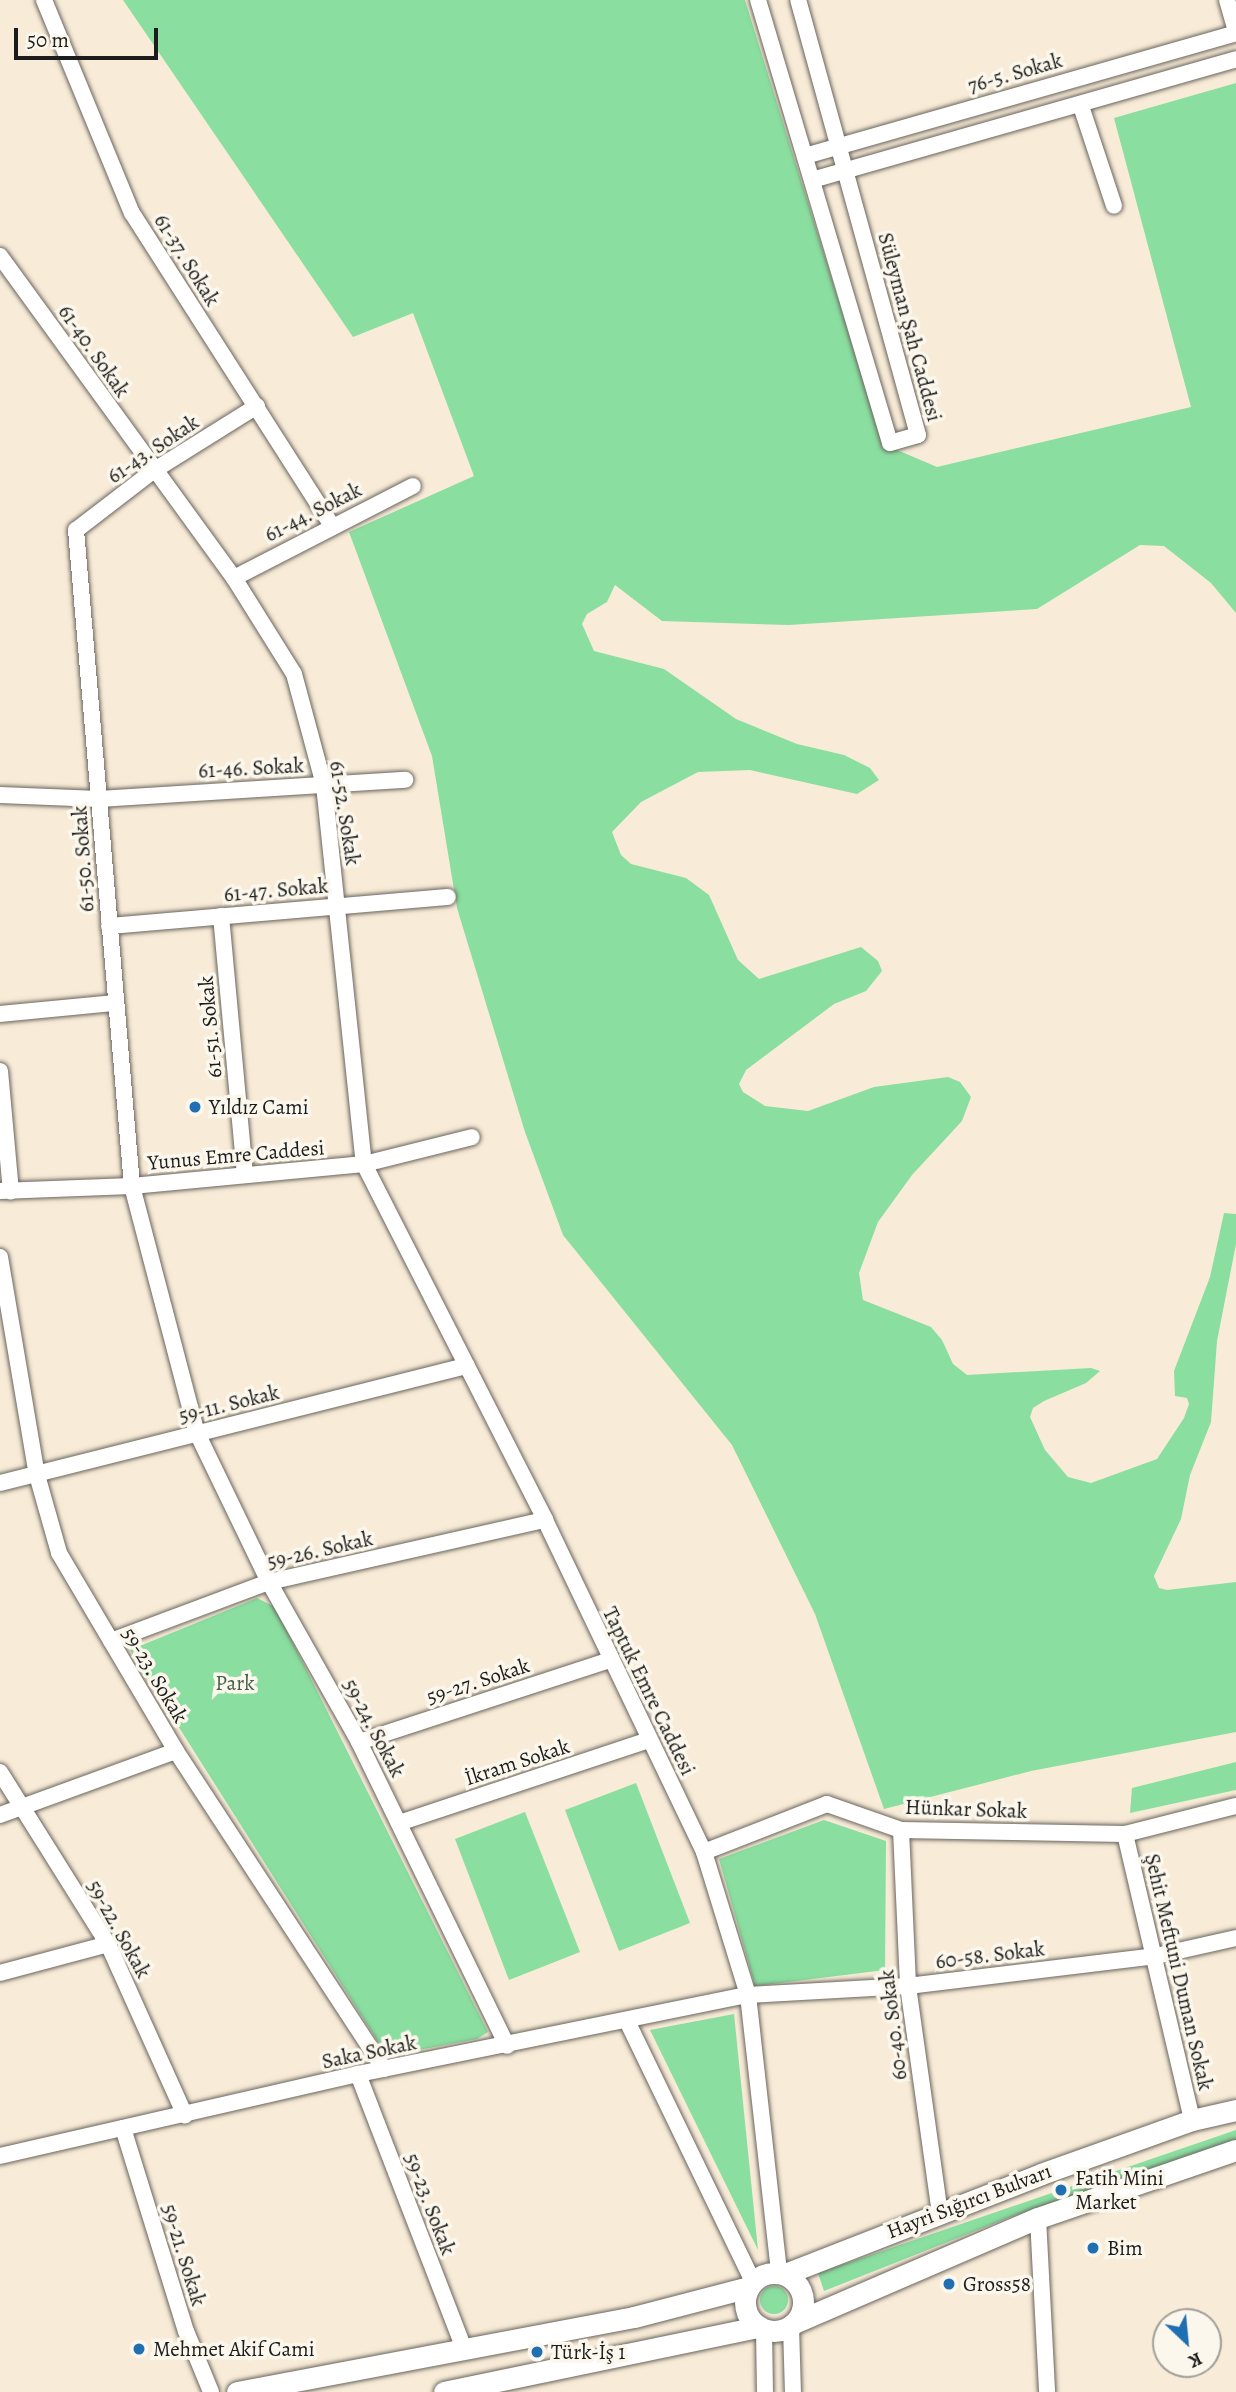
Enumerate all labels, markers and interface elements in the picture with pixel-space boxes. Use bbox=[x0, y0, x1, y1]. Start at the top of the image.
scale bar bbox=[18, 14, 161, 58]
text: 50 m bbox=[27, 26, 69, 54]
street label: 76-5. Sokak bbox=[965, 47, 1065, 99]
street label: 61-37. Sokak bbox=[149, 209, 225, 311]
street label: Süleyman Şah Caddesi bbox=[873, 230, 947, 424]
street label: 61-40. Sokak bbox=[53, 300, 135, 402]
street label: 61-43. Sokak bbox=[102, 409, 204, 489]
street label: 61-44. Sokak bbox=[260, 477, 366, 547]
street label: 61-46. Sokak bbox=[197, 753, 305, 783]
street label: 61-52. Sokak bbox=[324, 759, 366, 867]
street label: 61-50. Sokak bbox=[67, 805, 99, 913]
street label: 61-47. Sokak bbox=[223, 873, 329, 907]
street label: 61-51. Sokak bbox=[193, 975, 227, 1079]
place label: Yıldız Cami bbox=[209, 1094, 309, 1120]
marker: Yıldız Cami bbox=[187, 1099, 203, 1115]
street label: Yunus Emre Caddesi bbox=[147, 1135, 325, 1175]
street label: 59-11. Sokak bbox=[176, 1379, 282, 1429]
street label: 59-26. Sokak bbox=[264, 1526, 376, 1574]
street label: Taptuk Emre Caddesi bbox=[597, 1603, 701, 1779]
street label: 59-23. Sokak bbox=[117, 1623, 193, 1727]
street label: 59-27. Sokak bbox=[423, 1652, 533, 1710]
park label: Park bbox=[215, 1670, 255, 1696]
street label: 59-24. Sokak bbox=[338, 1674, 410, 1782]
street label: İkram Sokak bbox=[461, 1733, 573, 1791]
street label: Hünkar Sokak bbox=[905, 1794, 1027, 1824]
street label: Şehit Meftuni Duman Sokak bbox=[1139, 1851, 1219, 2093]
street label: 59-22. Sokak bbox=[82, 1875, 156, 1983]
street label: 60-58. Sokak bbox=[934, 1936, 1046, 1974]
street label: 60-40. Sokak bbox=[874, 1968, 912, 2082]
street label: Saka Sokak bbox=[319, 2030, 419, 2074]
street label: 59-23. Sokak bbox=[399, 2149, 461, 2259]
street label: Hayri Sığırcı Bulvarı bbox=[883, 2158, 1055, 2244]
place label: Fatih Mini Market bbox=[1075, 2165, 1164, 2215]
marker: Fatih Mini Market bbox=[1053, 2182, 1069, 2198]
street label: 59-21. Sokak bbox=[156, 2201, 212, 2309]
place label: Bim bbox=[1107, 2235, 1143, 2261]
marker: Bim bbox=[1085, 2240, 1101, 2256]
place label: Gross58 bbox=[963, 2271, 1031, 2297]
marker: Gross58 bbox=[941, 2276, 957, 2292]
north arrow bbox=[1152, 2308, 1222, 2378]
place label: Mehmet Akif Cami bbox=[153, 2336, 315, 2362]
place label: Türk-İş 1 bbox=[551, 2339, 625, 2365]
marker: Mehmet Akif Cami bbox=[131, 2341, 147, 2357]
marker: Türk-İş 1 bbox=[529, 2344, 545, 2360]
text: K bbox=[1184, 2346, 1207, 2374]

